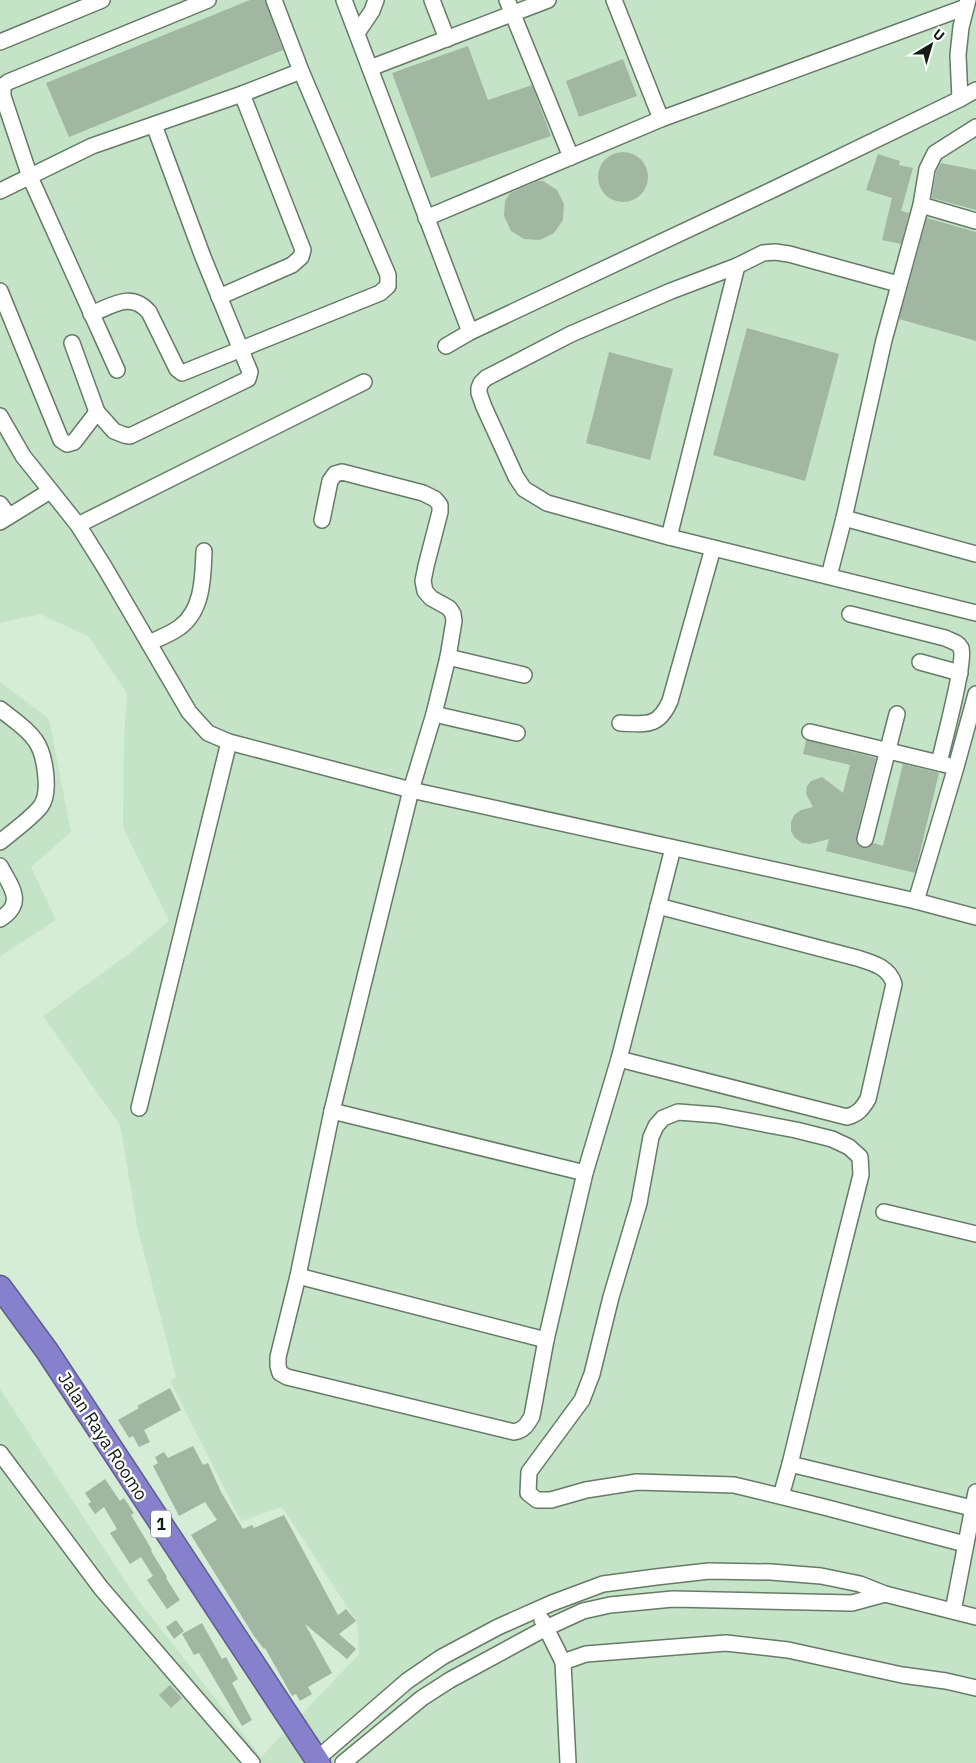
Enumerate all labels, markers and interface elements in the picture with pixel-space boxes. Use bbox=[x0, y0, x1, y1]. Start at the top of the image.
north arrow bbox=[906, 20, 956, 70]
text: U bbox=[930, 25, 948, 45]
street label: Jalan Raya Roomo bbox=[53, 1367, 153, 1505]
road number: 1 bbox=[151, 1510, 171, 1538]

